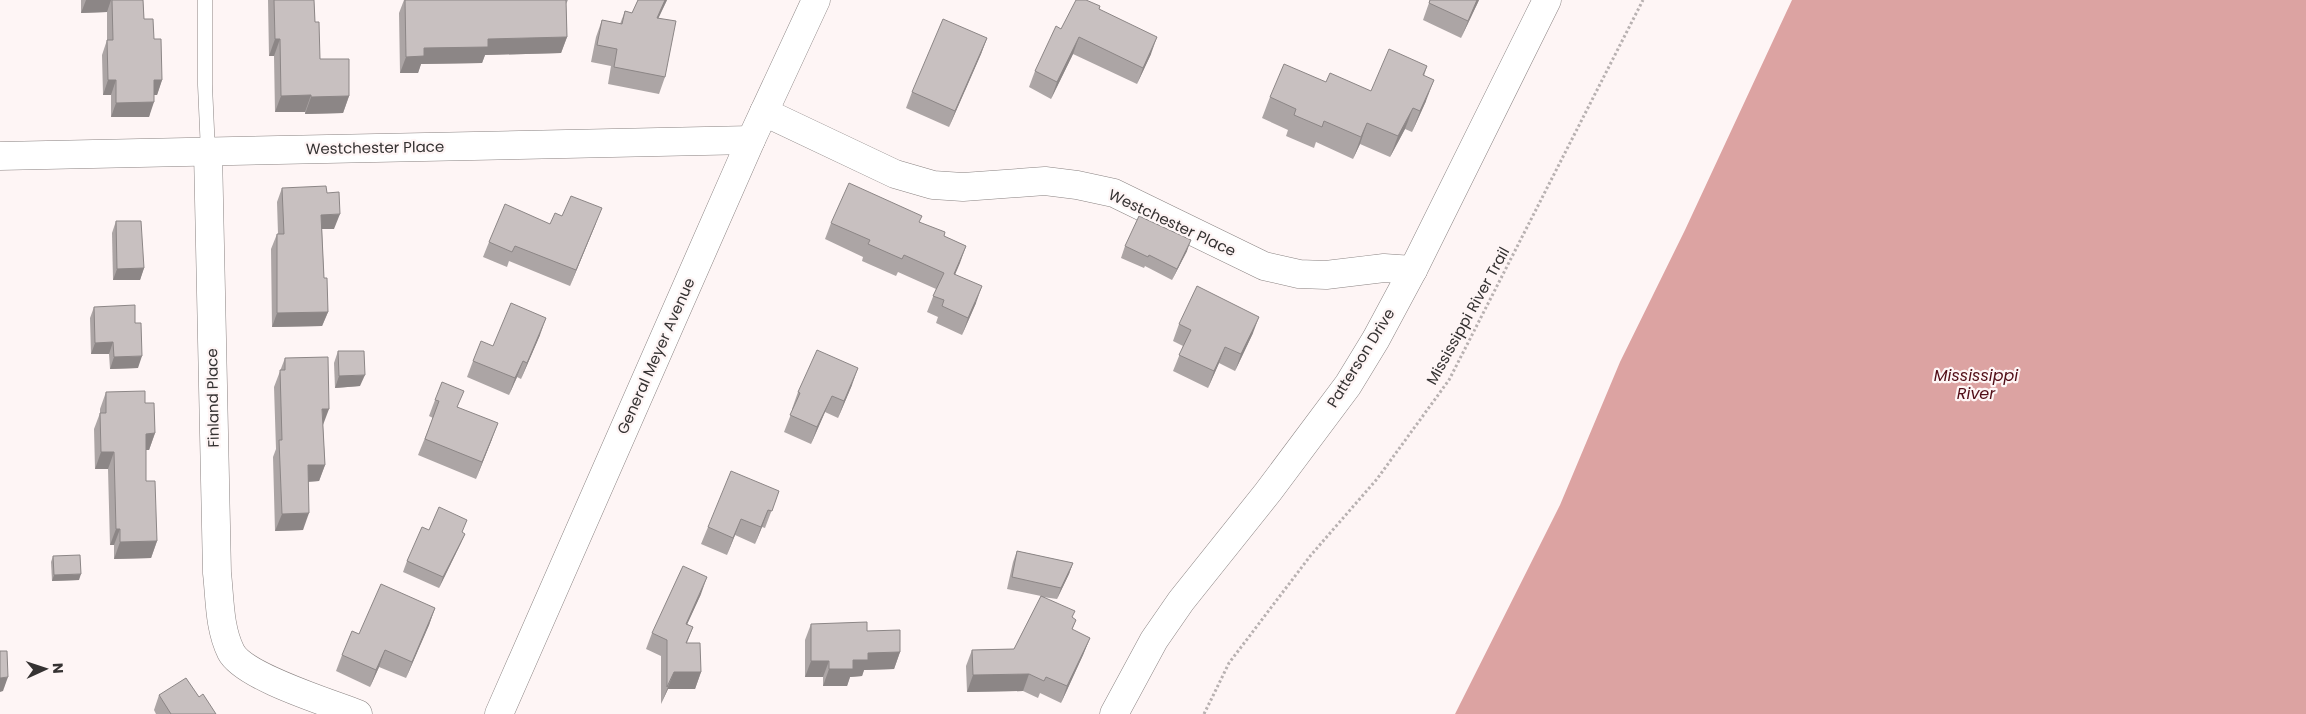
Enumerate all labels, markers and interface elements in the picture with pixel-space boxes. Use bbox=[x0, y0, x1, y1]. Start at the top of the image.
street label: Westchester Place bbox=[306, 136, 444, 159]
street label: Westchester Place bbox=[1105, 184, 1239, 261]
street label: Mississippi River Trail bbox=[1421, 243, 1514, 388]
street label: General Meyer Avenue bbox=[612, 274, 700, 437]
street label: Patterson Drive bbox=[1322, 304, 1399, 411]
street label: Finland Place bbox=[201, 348, 224, 448]
water label: Mississippi River bbox=[1934, 364, 2019, 405]
north arrow bbox=[20, 644, 70, 694]
text: N bbox=[48, 663, 68, 674]

